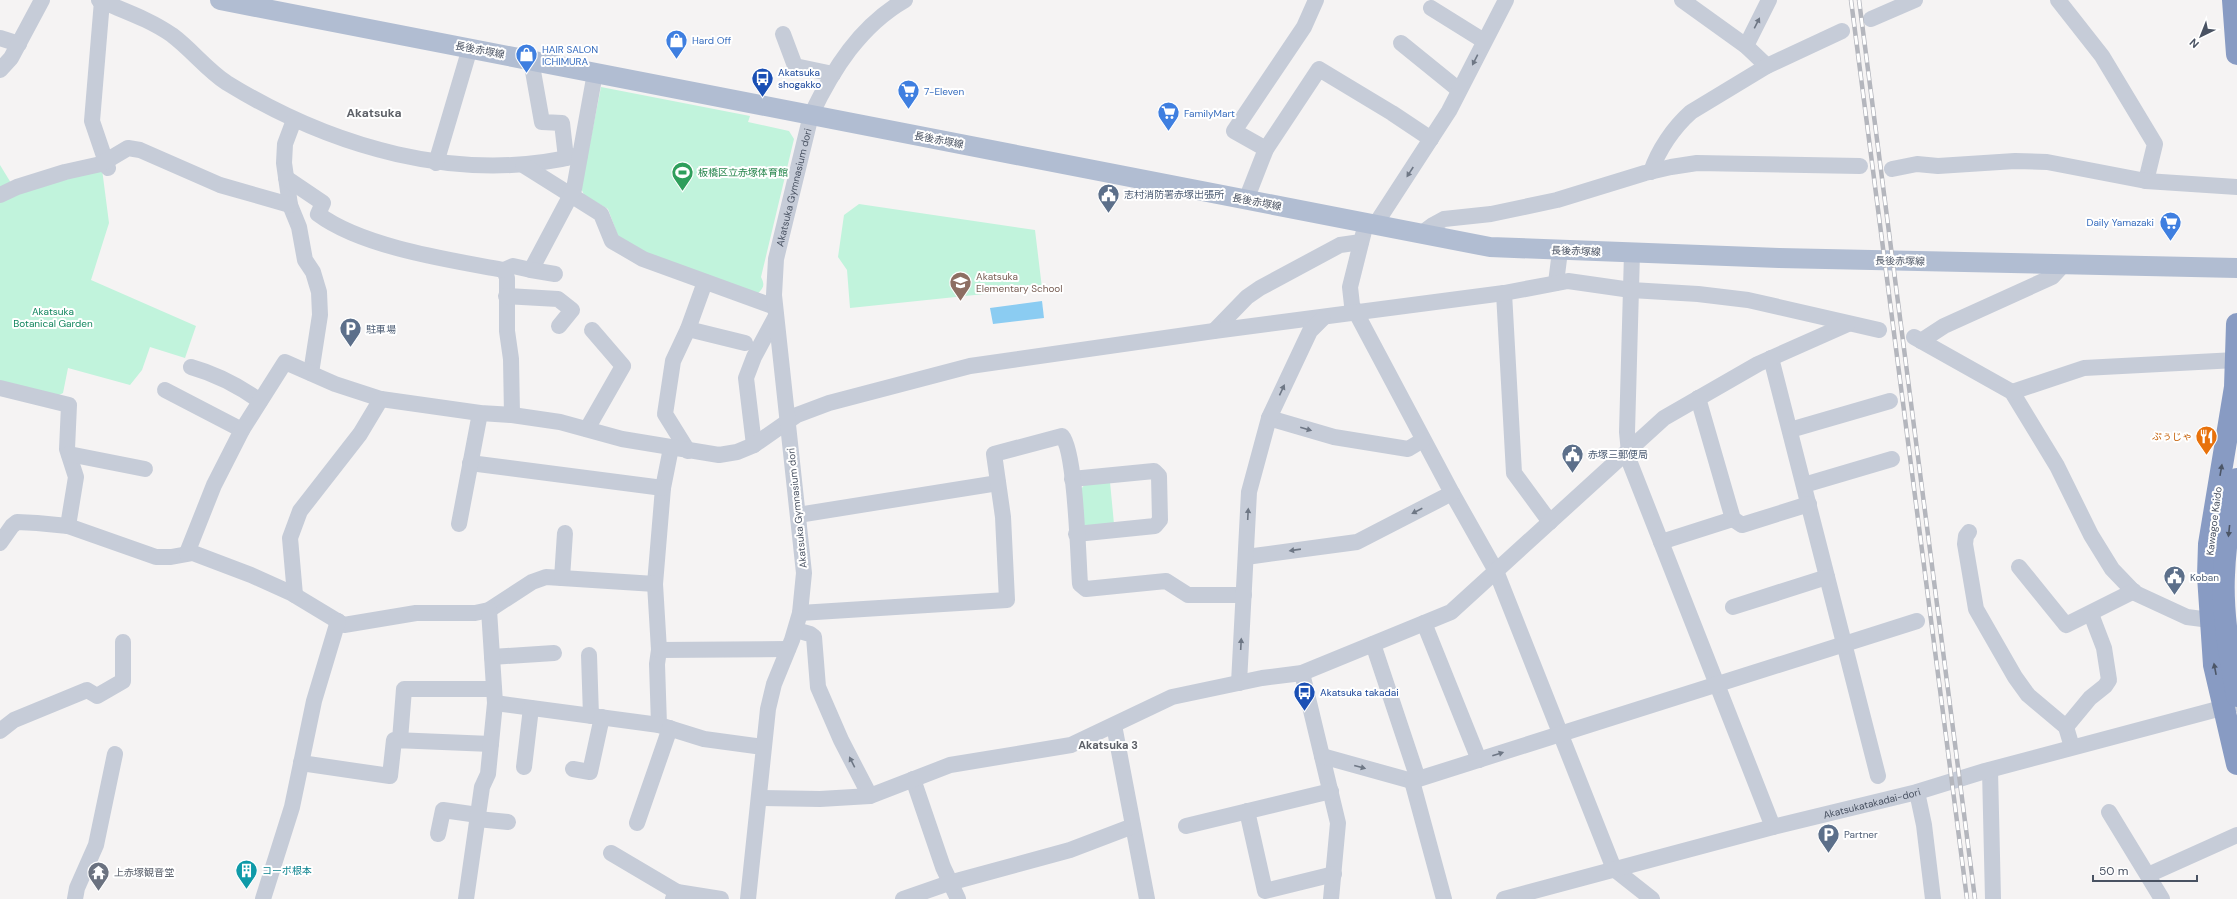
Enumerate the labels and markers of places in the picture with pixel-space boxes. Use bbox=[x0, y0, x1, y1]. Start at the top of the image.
shop icon: Hard Off bbox=[664, 27, 690, 60]
place label: Hard Off bbox=[692, 34, 732, 47]
shop icon: HAIR SALON ICHIMURA bbox=[513, 42, 539, 75]
place label: HAIR SALON ICHIMURA bbox=[542, 43, 598, 68]
bus stop icon: Akatsuka shogakko bbox=[750, 65, 776, 98]
place label: Akatsuka shogakko bbox=[778, 66, 821, 91]
supermarket icon: 7-Eleven bbox=[896, 78, 922, 111]
place label: 7-Eleven bbox=[924, 85, 964, 98]
supermarket icon: FamilyMart bbox=[1156, 100, 1182, 133]
place label: FamilyMart bbox=[1184, 107, 1235, 120]
sports icon: 板橋区立赤塚体育館 bbox=[669, 159, 695, 192]
place label: 板橋区立赤塚体育館 bbox=[698, 166, 788, 179]
public building icon: 志村消防署赤塚出張所 bbox=[1095, 181, 1121, 214]
place label: 志村消防署赤塚出張所 bbox=[1124, 188, 1224, 201]
supermarket icon: Daily Yamazaki bbox=[2157, 209, 2183, 242]
place label: Daily Yamazaki bbox=[2087, 216, 2154, 229]
school or university icon: Akatsuka Elementary School bbox=[947, 269, 973, 302]
place label: Akatsuka Elementary School bbox=[976, 270, 1063, 295]
parking icon: 駐車場 bbox=[338, 316, 364, 349]
place label: 駐車場 bbox=[366, 323, 396, 336]
restaurant icon: ぷぅじゃ bbox=[2194, 423, 2220, 456]
place label: ぷぅじゃ bbox=[2152, 430, 2192, 443]
public building icon: 赤塚三郵便局 bbox=[1559, 441, 1585, 474]
place label: 赤塚三郵便局 bbox=[1588, 448, 1648, 461]
public building icon: Koban bbox=[2162, 564, 2188, 597]
place label: Koban bbox=[2190, 571, 2219, 584]
bus stop icon: Akatsuka takadai bbox=[1291, 679, 1317, 712]
place label: Akatsuka takadai bbox=[1320, 686, 1399, 699]
parking icon: Partner bbox=[1816, 821, 1842, 854]
place label: Partner bbox=[1844, 828, 1878, 841]
building icon: コーポ根本 bbox=[233, 857, 259, 890]
temple icon: 上赤塚観音堂 bbox=[86, 859, 112, 892]
place label: コーポ根本 bbox=[262, 864, 312, 877]
place label: 上赤塚観音堂 bbox=[114, 866, 174, 879]

